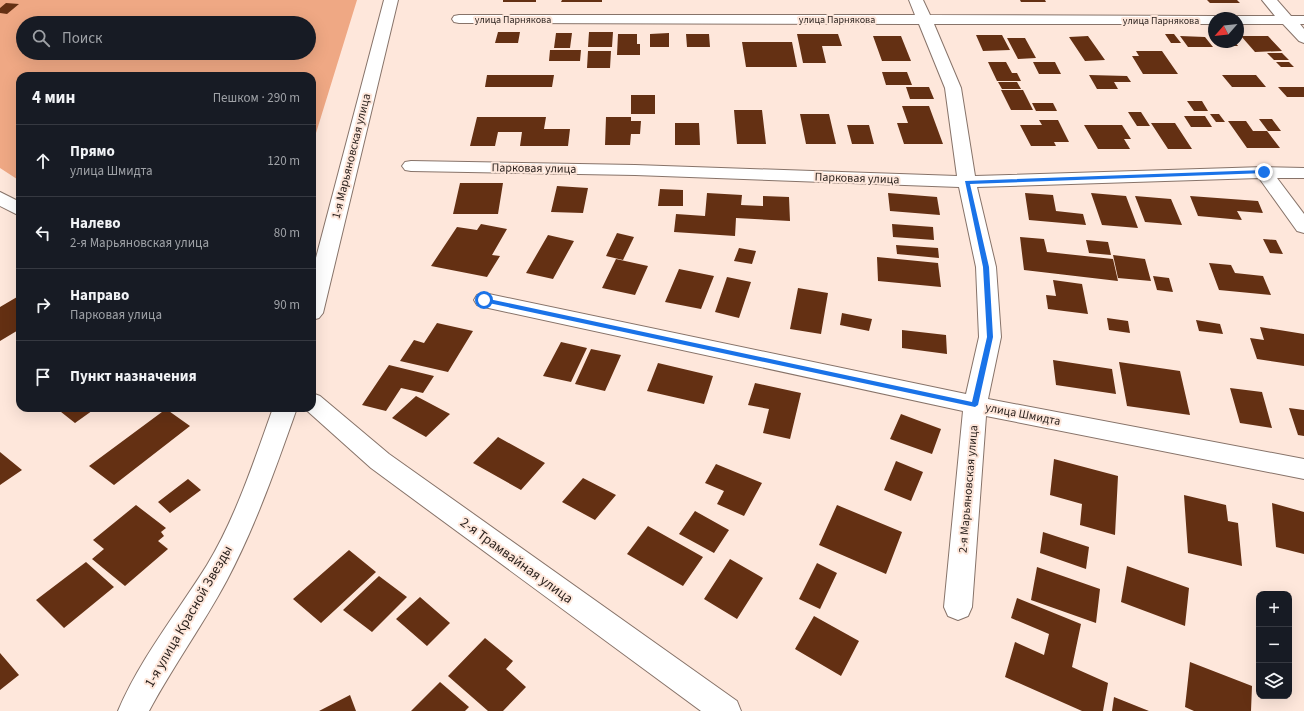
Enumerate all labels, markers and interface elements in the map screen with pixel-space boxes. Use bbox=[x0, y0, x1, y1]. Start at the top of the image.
north arrow bbox=[1208, 12, 1244, 48]
street label: улица Парнякова bbox=[475, 13, 551, 27]
street label: улица Парнякова bbox=[799, 13, 875, 27]
street label: улица Парнякова bbox=[1123, 14, 1199, 28]
search box bbox=[16, 16, 316, 60]
icon: search bbox=[30, 27, 52, 49]
text: Поиск bbox=[62, 28, 103, 49]
text: 4 мин bbox=[32, 86, 75, 110]
text: Пешком · 290 m bbox=[213, 89, 300, 107]
street label: 1-я Марьяновская улица bbox=[328, 92, 375, 220]
text: Прямо bbox=[70, 141, 115, 162]
icon: ahead bbox=[32, 150, 54, 172]
text: 120 m bbox=[267, 152, 300, 170]
street label: Парковая улица bbox=[491, 159, 577, 178]
text: улица Шмидта bbox=[70, 162, 153, 180]
route end bbox=[1255, 163, 1273, 181]
street label: Парковая улица bbox=[814, 169, 900, 188]
text: Налево bbox=[70, 213, 121, 234]
icon: left bbox=[32, 222, 54, 244]
text: 80 m bbox=[274, 224, 300, 242]
text: 2-я Марьяновская улица bbox=[70, 234, 209, 252]
text: Направо bbox=[70, 285, 129, 306]
route start bbox=[475, 291, 493, 309]
icon: right bbox=[32, 294, 54, 316]
text: 90 m bbox=[274, 296, 300, 314]
text: Парковая улица bbox=[70, 306, 162, 324]
icon: arrive bbox=[32, 366, 54, 388]
text: Пункт назначения bbox=[70, 366, 197, 387]
street label: улица Шмидта bbox=[984, 399, 1062, 430]
street label: 2-я Марьяновская улица bbox=[954, 424, 983, 554]
street label: 2-я Трамвайная улица bbox=[456, 513, 577, 609]
street label: 1-я улица Красной Звезды bbox=[140, 542, 238, 691]
map controls bbox=[1256, 591, 1292, 699]
button: + bbox=[1256, 591, 1292, 627]
button: − bbox=[1256, 627, 1292, 663]
button: layers bbox=[1256, 663, 1292, 699]

